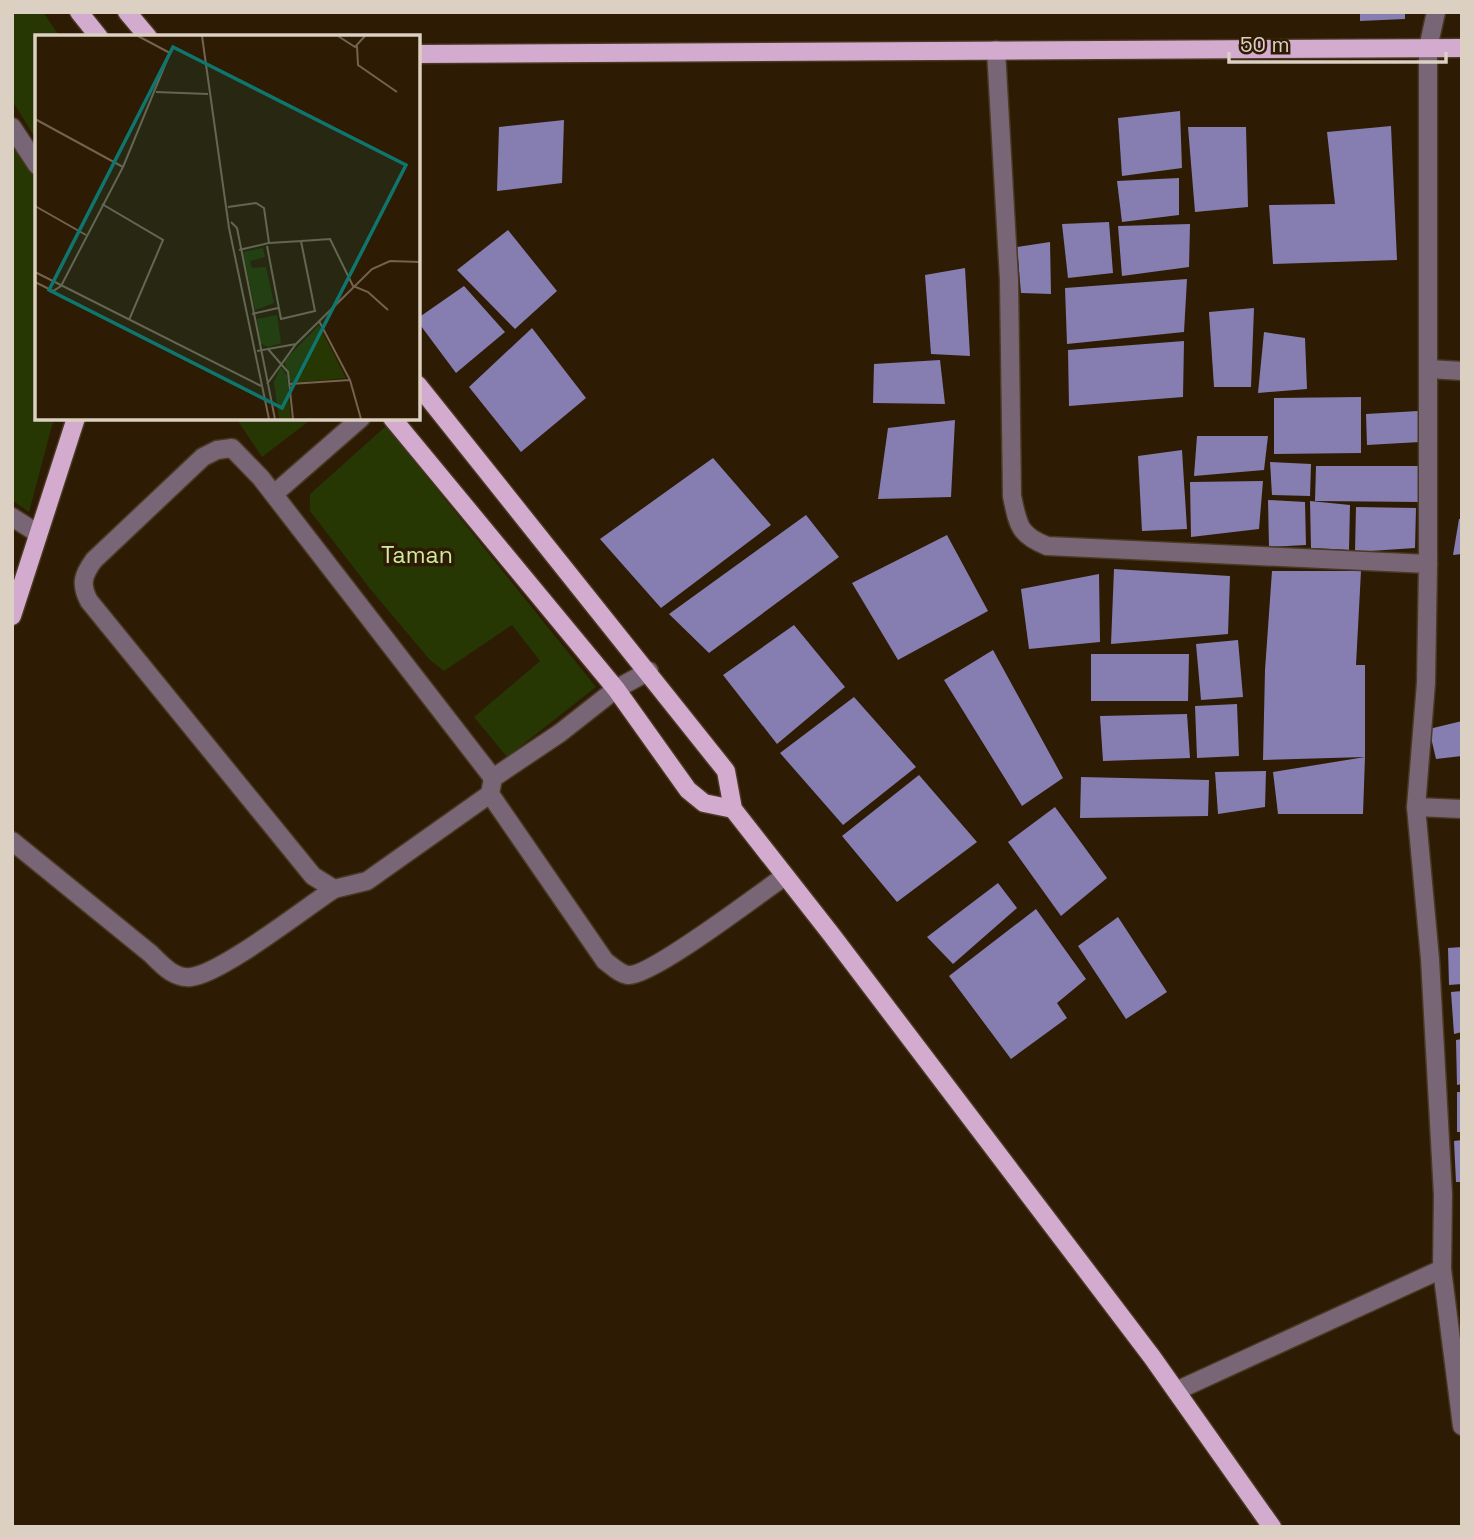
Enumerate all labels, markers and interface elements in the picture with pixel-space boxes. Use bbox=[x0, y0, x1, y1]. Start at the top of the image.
scale bar bbox=[1229, 21, 1446, 65]
text: 50 m bbox=[1240, 31, 1290, 58]
inset map bbox=[35, 35, 420, 420]
park label: Taman bbox=[381, 540, 453, 570]

